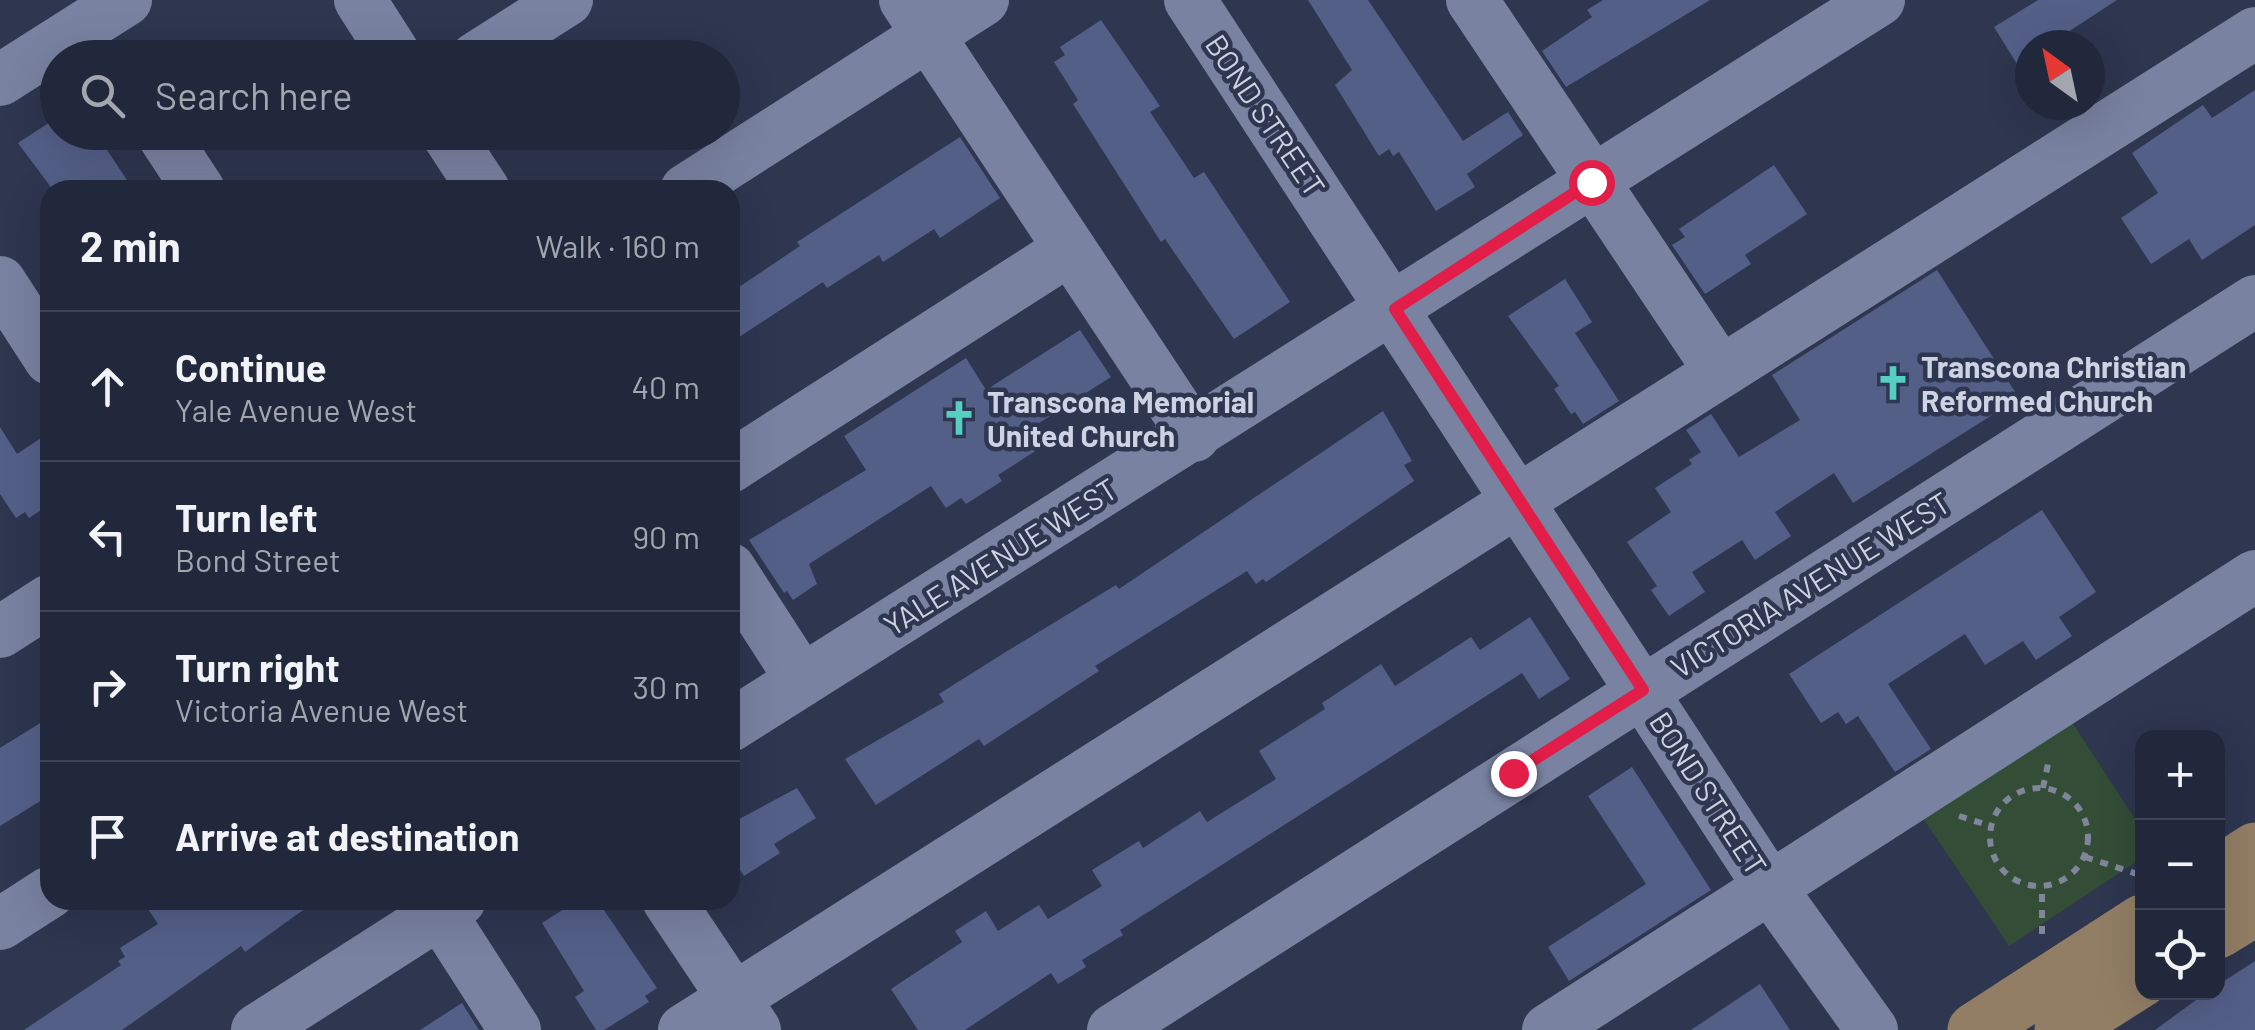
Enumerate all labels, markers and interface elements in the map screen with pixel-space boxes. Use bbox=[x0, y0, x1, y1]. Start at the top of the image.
street label: BOND STREET bbox=[1199, 27, 1333, 203]
north arrow bbox=[2015, 30, 2105, 120]
search box bbox=[40, 40, 740, 150]
icon: search bbox=[75, 68, 130, 123]
text: Search here bbox=[155, 72, 353, 118]
route start bbox=[1569, 160, 1615, 206]
text: 2 min bbox=[80, 220, 181, 270]
text: Walk · 160 m bbox=[536, 226, 700, 264]
text: Continue bbox=[175, 344, 326, 390]
place label: Transcona Christian Reformed Church bbox=[1921, 348, 2186, 418]
icon: ahead bbox=[80, 359, 135, 414]
church icon: Transcona Christian Reformed Church bbox=[1874, 364, 1912, 402]
text: 40 m bbox=[631, 367, 700, 405]
place label: Transcona Memorial United Church bbox=[987, 383, 1254, 453]
text: Yale Avenue West bbox=[175, 390, 417, 428]
church icon: Transcona Memorial United Church bbox=[940, 399, 978, 437]
street label: YALE AVENUE WEST bbox=[877, 470, 1123, 642]
street label: VICTORIA AVENUE WEST bbox=[1664, 483, 1956, 685]
text: Turn left bbox=[175, 494, 318, 540]
icon: left bbox=[80, 509, 135, 564]
text: 90 m bbox=[632, 517, 700, 555]
text: Bond Street bbox=[175, 540, 341, 578]
text: Turn right bbox=[175, 644, 340, 690]
icon: right bbox=[80, 659, 135, 714]
text: 30 m bbox=[633, 667, 700, 705]
text: Victoria Avenue West bbox=[175, 690, 468, 728]
street label: BOND STREET bbox=[1643, 705, 1775, 881]
map controls bbox=[2135, 730, 2225, 1000]
button: + bbox=[2135, 730, 2225, 820]
route end bbox=[1491, 751, 1537, 797]
icon: arrive bbox=[80, 809, 135, 864]
text: Arrive at destination bbox=[175, 813, 520, 859]
button: − bbox=[2135, 820, 2225, 910]
button: locate bbox=[2135, 910, 2225, 1000]

